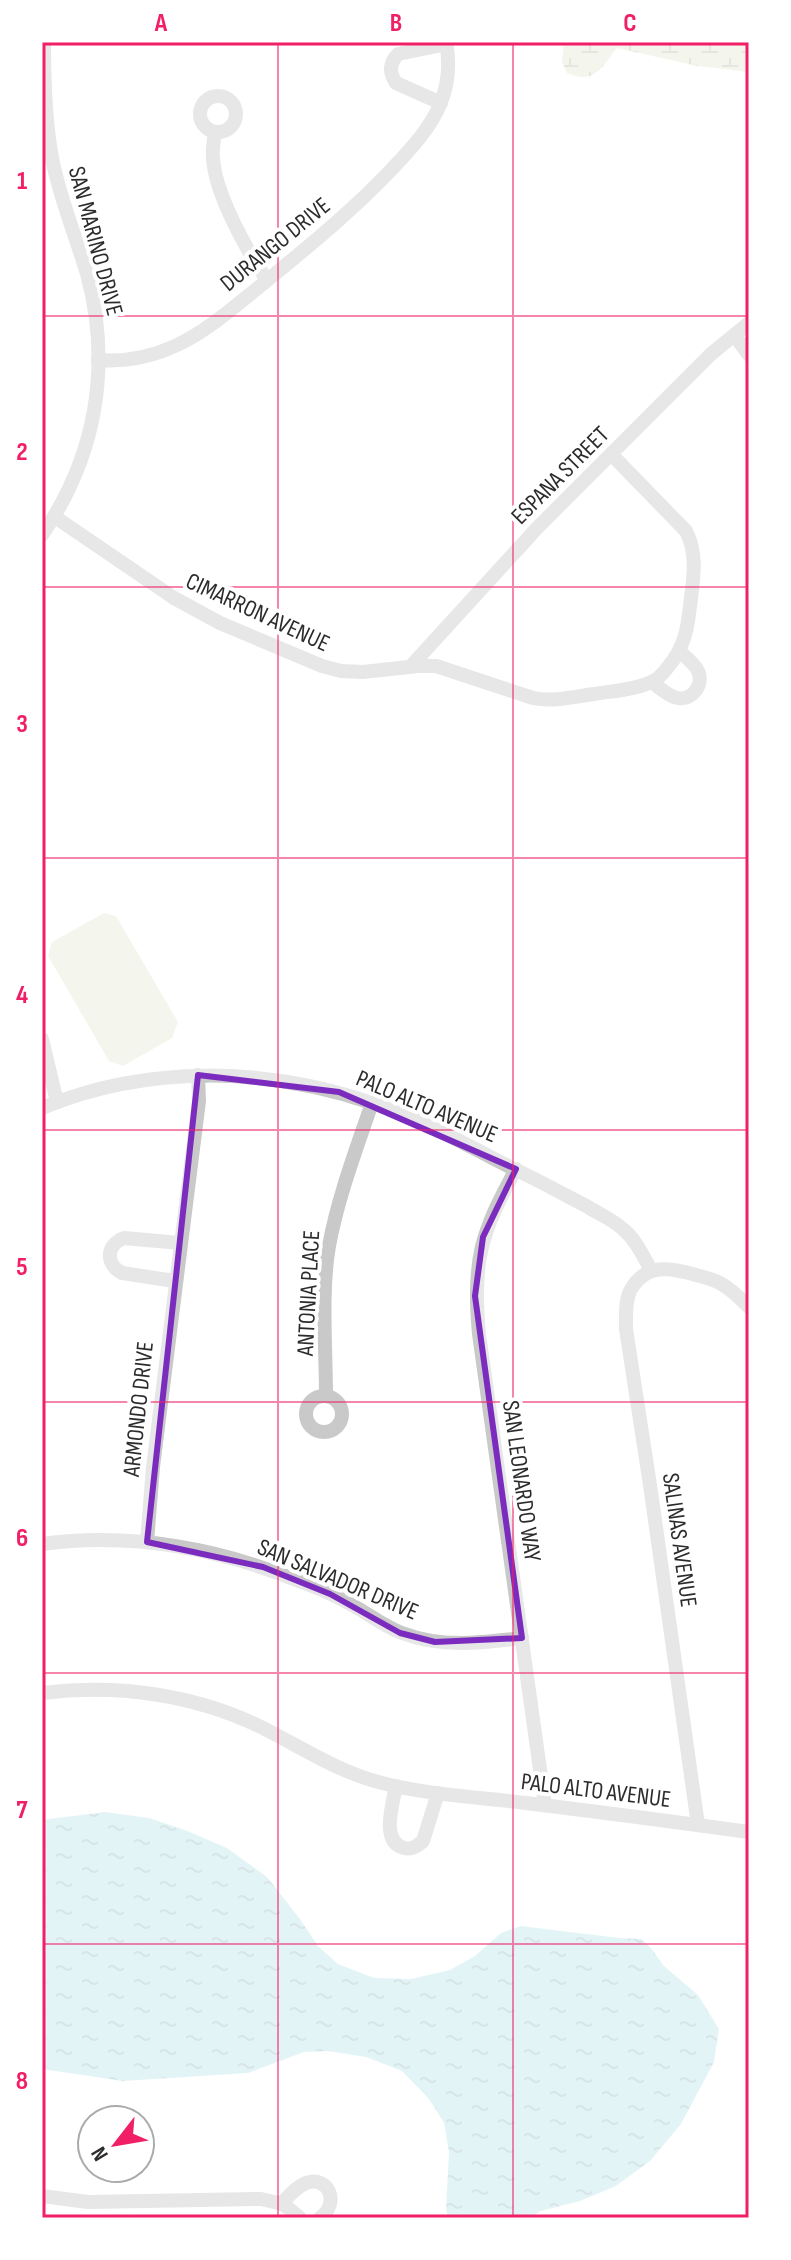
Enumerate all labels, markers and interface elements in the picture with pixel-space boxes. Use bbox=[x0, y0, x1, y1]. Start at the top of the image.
text: A bbox=[154, 8, 168, 39]
text: B bbox=[390, 8, 402, 39]
text: C bbox=[623, 8, 637, 39]
street label: SAN MARINO DRIVE bbox=[62, 163, 129, 319]
text: 1 bbox=[17, 166, 27, 197]
street label: DURANGO DRIVE bbox=[214, 191, 336, 298]
street label: ESPANA STREET bbox=[505, 420, 616, 530]
text: 2 bbox=[16, 437, 28, 468]
street label: CIMARRON AVENUE bbox=[181, 567, 334, 658]
text: 3 bbox=[16, 709, 28, 740]
text: 4 bbox=[16, 980, 28, 1011]
street label: PALO ALTO AVENUE bbox=[352, 1064, 502, 1149]
street label: ANTONIA PLACE bbox=[291, 1229, 326, 1358]
text: 5 bbox=[16, 1252, 28, 1283]
street label: ARMONDO DRIVE bbox=[117, 1340, 160, 1479]
street label: SAN LEONARDO WAY bbox=[496, 1399, 547, 1563]
street label: SALINAS AVENUE bbox=[656, 1471, 703, 1609]
text: 6 bbox=[16, 1523, 28, 1554]
street label: SAN SALVADOR DRIVE bbox=[253, 1532, 423, 1626]
street label: PALO ALTO AVENUE bbox=[519, 1767, 673, 1814]
text: 7 bbox=[16, 1795, 28, 1826]
text: 8 bbox=[16, 2066, 28, 2097]
north arrow bbox=[76, 2104, 156, 2184]
text: N bbox=[86, 2142, 115, 2166]

